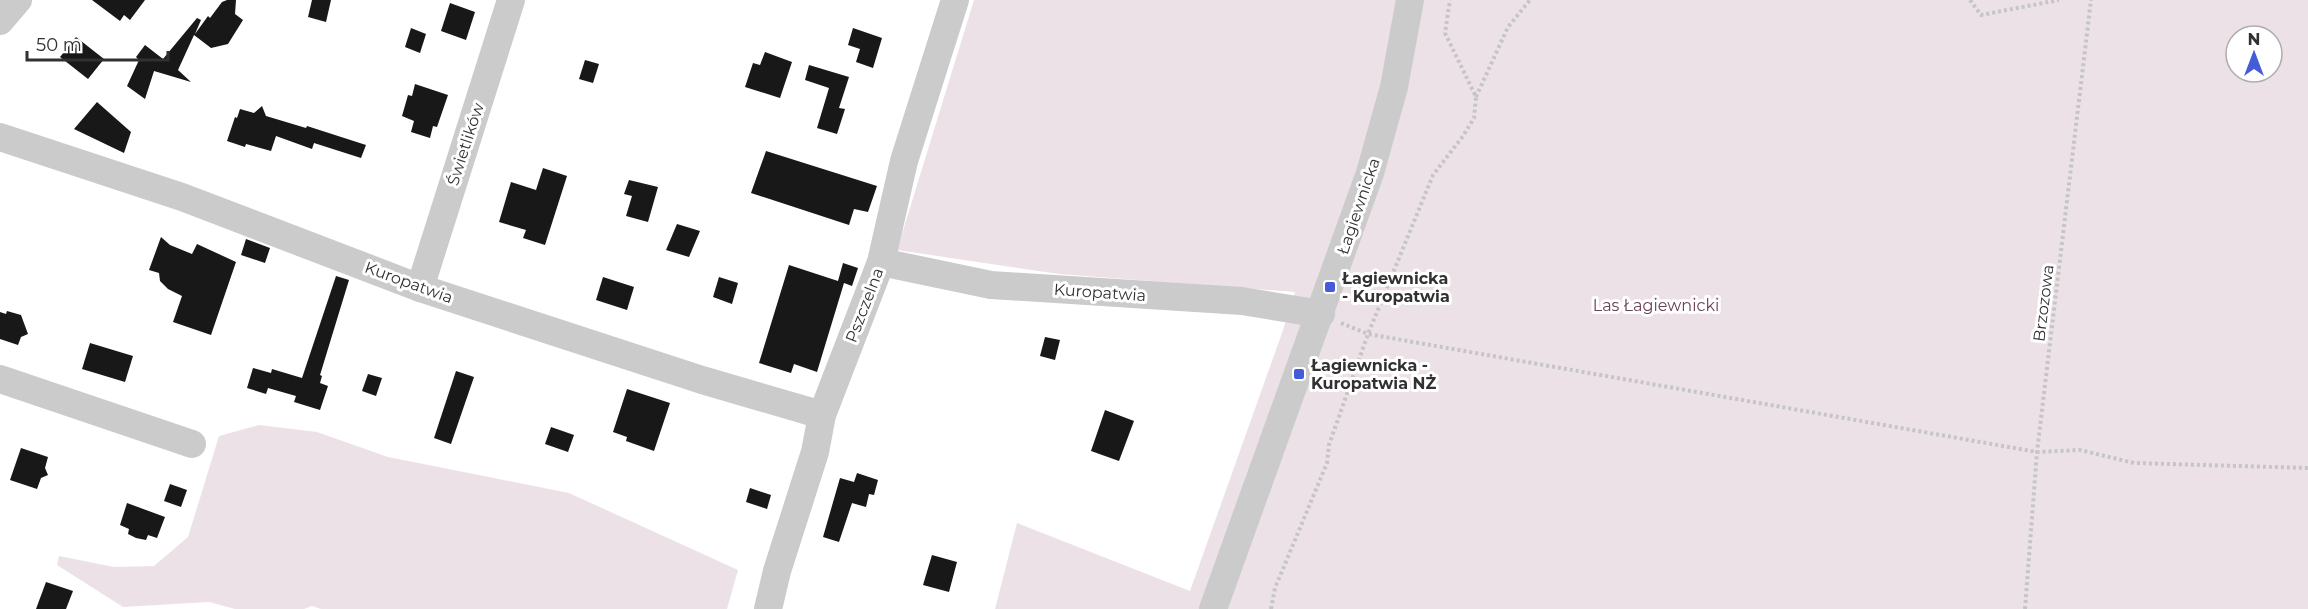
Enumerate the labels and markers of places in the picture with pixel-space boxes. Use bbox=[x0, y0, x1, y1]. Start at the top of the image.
place label: Łagiewnicka - Kuropatwia bbox=[1341, 269, 1450, 306]
marker: Łagiewnicka - Kuropatwia bbox=[1323, 280, 1337, 294]
place label: Łagiewnicka - Kuropatwia NŻ bbox=[1310, 356, 1437, 393]
marker: Łagiewnicka - Kuropatwia NŻ bbox=[1292, 367, 1306, 381]

